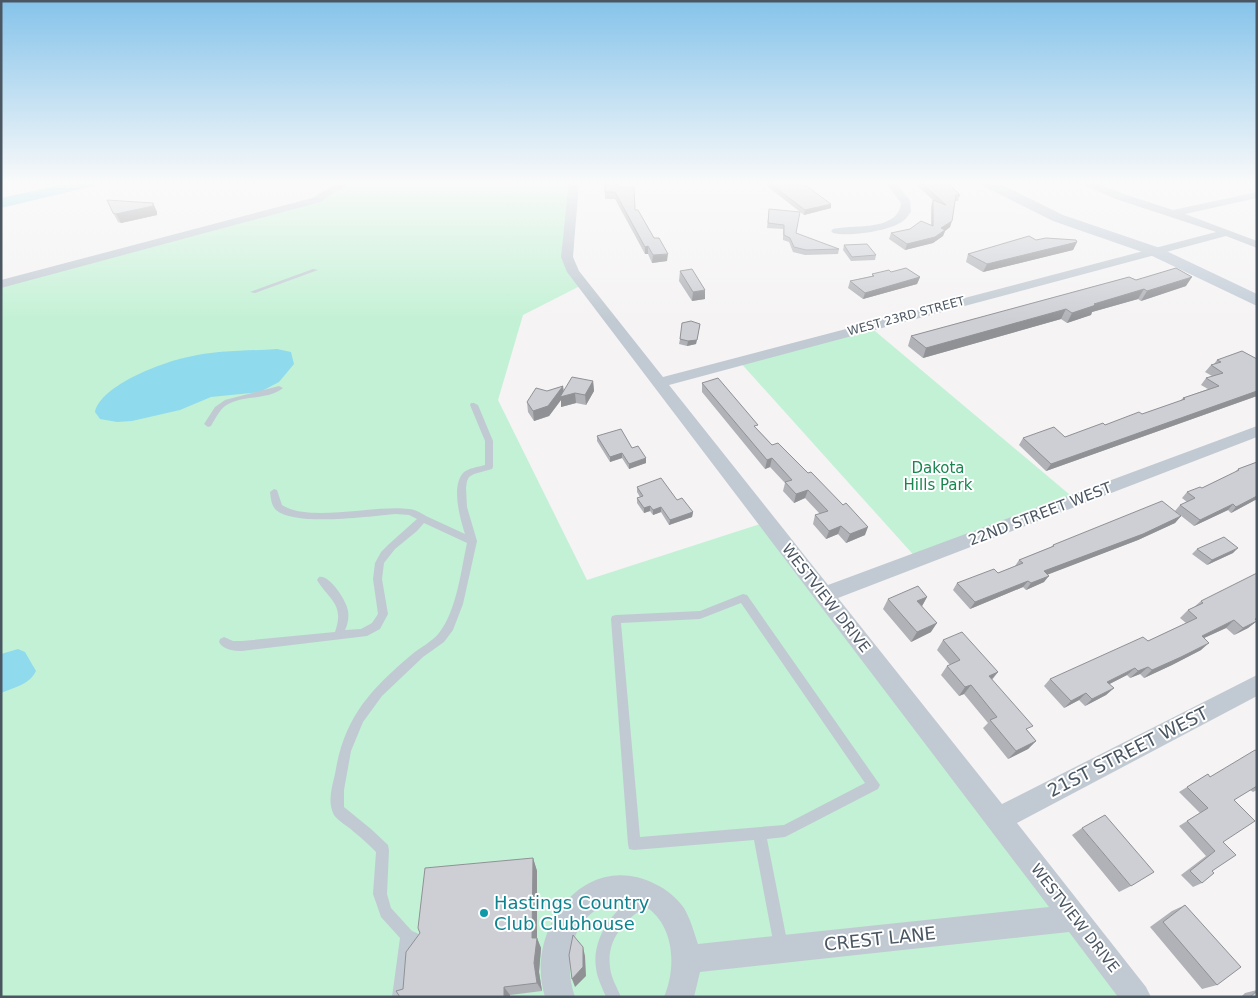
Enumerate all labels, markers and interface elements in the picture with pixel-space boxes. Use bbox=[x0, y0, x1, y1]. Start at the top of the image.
street label: WEST 23RD STREET bbox=[846, 293, 967, 338]
park label: Dakota Hills Park bbox=[904, 459, 973, 494]
street label: 22ND STREET WEST bbox=[966, 478, 1115, 550]
street label: WESTVIEW DRIVE bbox=[778, 540, 874, 656]
street label: 21ST STREET WEST bbox=[1044, 702, 1212, 801]
street label: WESTVIEW DRIVE bbox=[1027, 860, 1123, 976]
place label: Hastings Country Club Clubhouse bbox=[494, 892, 650, 934]
marker: Hastings Country Club Clubhouse bbox=[478, 907, 490, 919]
street label: CREST LANE bbox=[823, 922, 937, 955]

